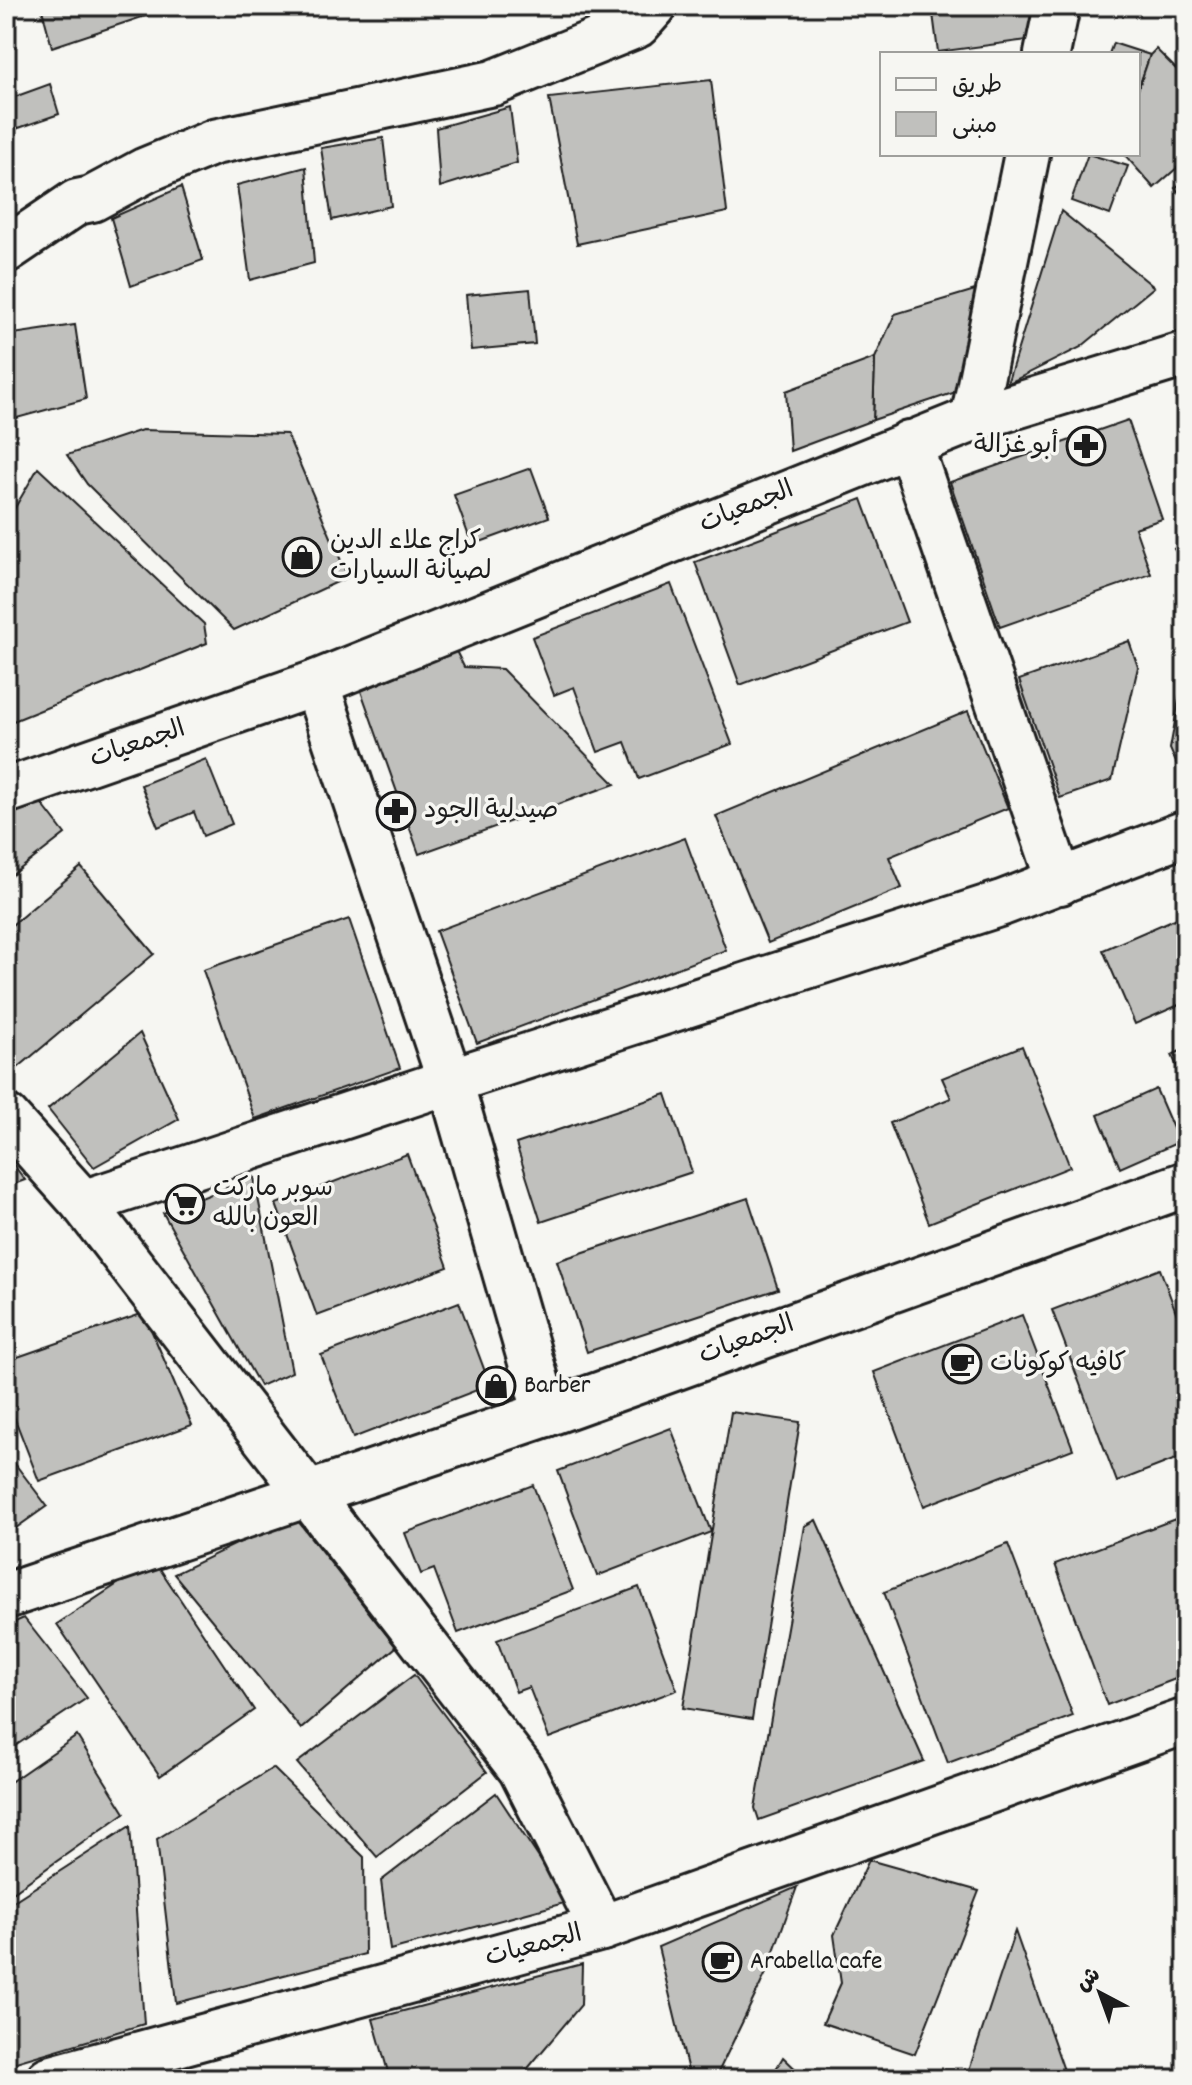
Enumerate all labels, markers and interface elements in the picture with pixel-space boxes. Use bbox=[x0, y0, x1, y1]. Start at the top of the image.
legend bbox=[880, 52, 1140, 156]
text: طريق bbox=[952, 70, 1002, 104]
text: مبنى bbox=[952, 110, 997, 144]
pharmacy icon: أبو غزالة bbox=[1065, 425, 1107, 467]
place label: أبو غزالة bbox=[974, 428, 1059, 465]
street label: الجمعيات bbox=[694, 472, 800, 544]
place label: كراج علاء الدين لصيانة السيارات bbox=[330, 524, 492, 591]
shop icon: كراج علاء الدين لصيانة السيارات bbox=[281, 536, 323, 578]
street label: الجمعيات bbox=[85, 711, 191, 779]
pharmacy icon: صيدلية الجود bbox=[375, 790, 417, 832]
place label: صيدلية الجود bbox=[424, 793, 559, 830]
place label: سوبر ماركت العون بالله bbox=[213, 1171, 333, 1238]
supermarket icon: سوبر ماركت العون بالله bbox=[164, 1183, 206, 1225]
street label: الجمعيات bbox=[694, 1307, 800, 1375]
cafe icon: كافيه كوكونات bbox=[941, 1343, 983, 1385]
place label: كافيه كوكونات bbox=[990, 1346, 1126, 1383]
shop icon: Barber bbox=[475, 1365, 517, 1407]
place label: Barber bbox=[524, 1368, 591, 1405]
street label: الجمعيات bbox=[481, 1916, 587, 1978]
cafe icon: Arabella cafe bbox=[701, 1941, 743, 1983]
place label: Arabella cafe bbox=[750, 1944, 883, 1981]
north arrow bbox=[1060, 1953, 1140, 2033]
text: ش bbox=[1070, 1961, 1108, 2000]

